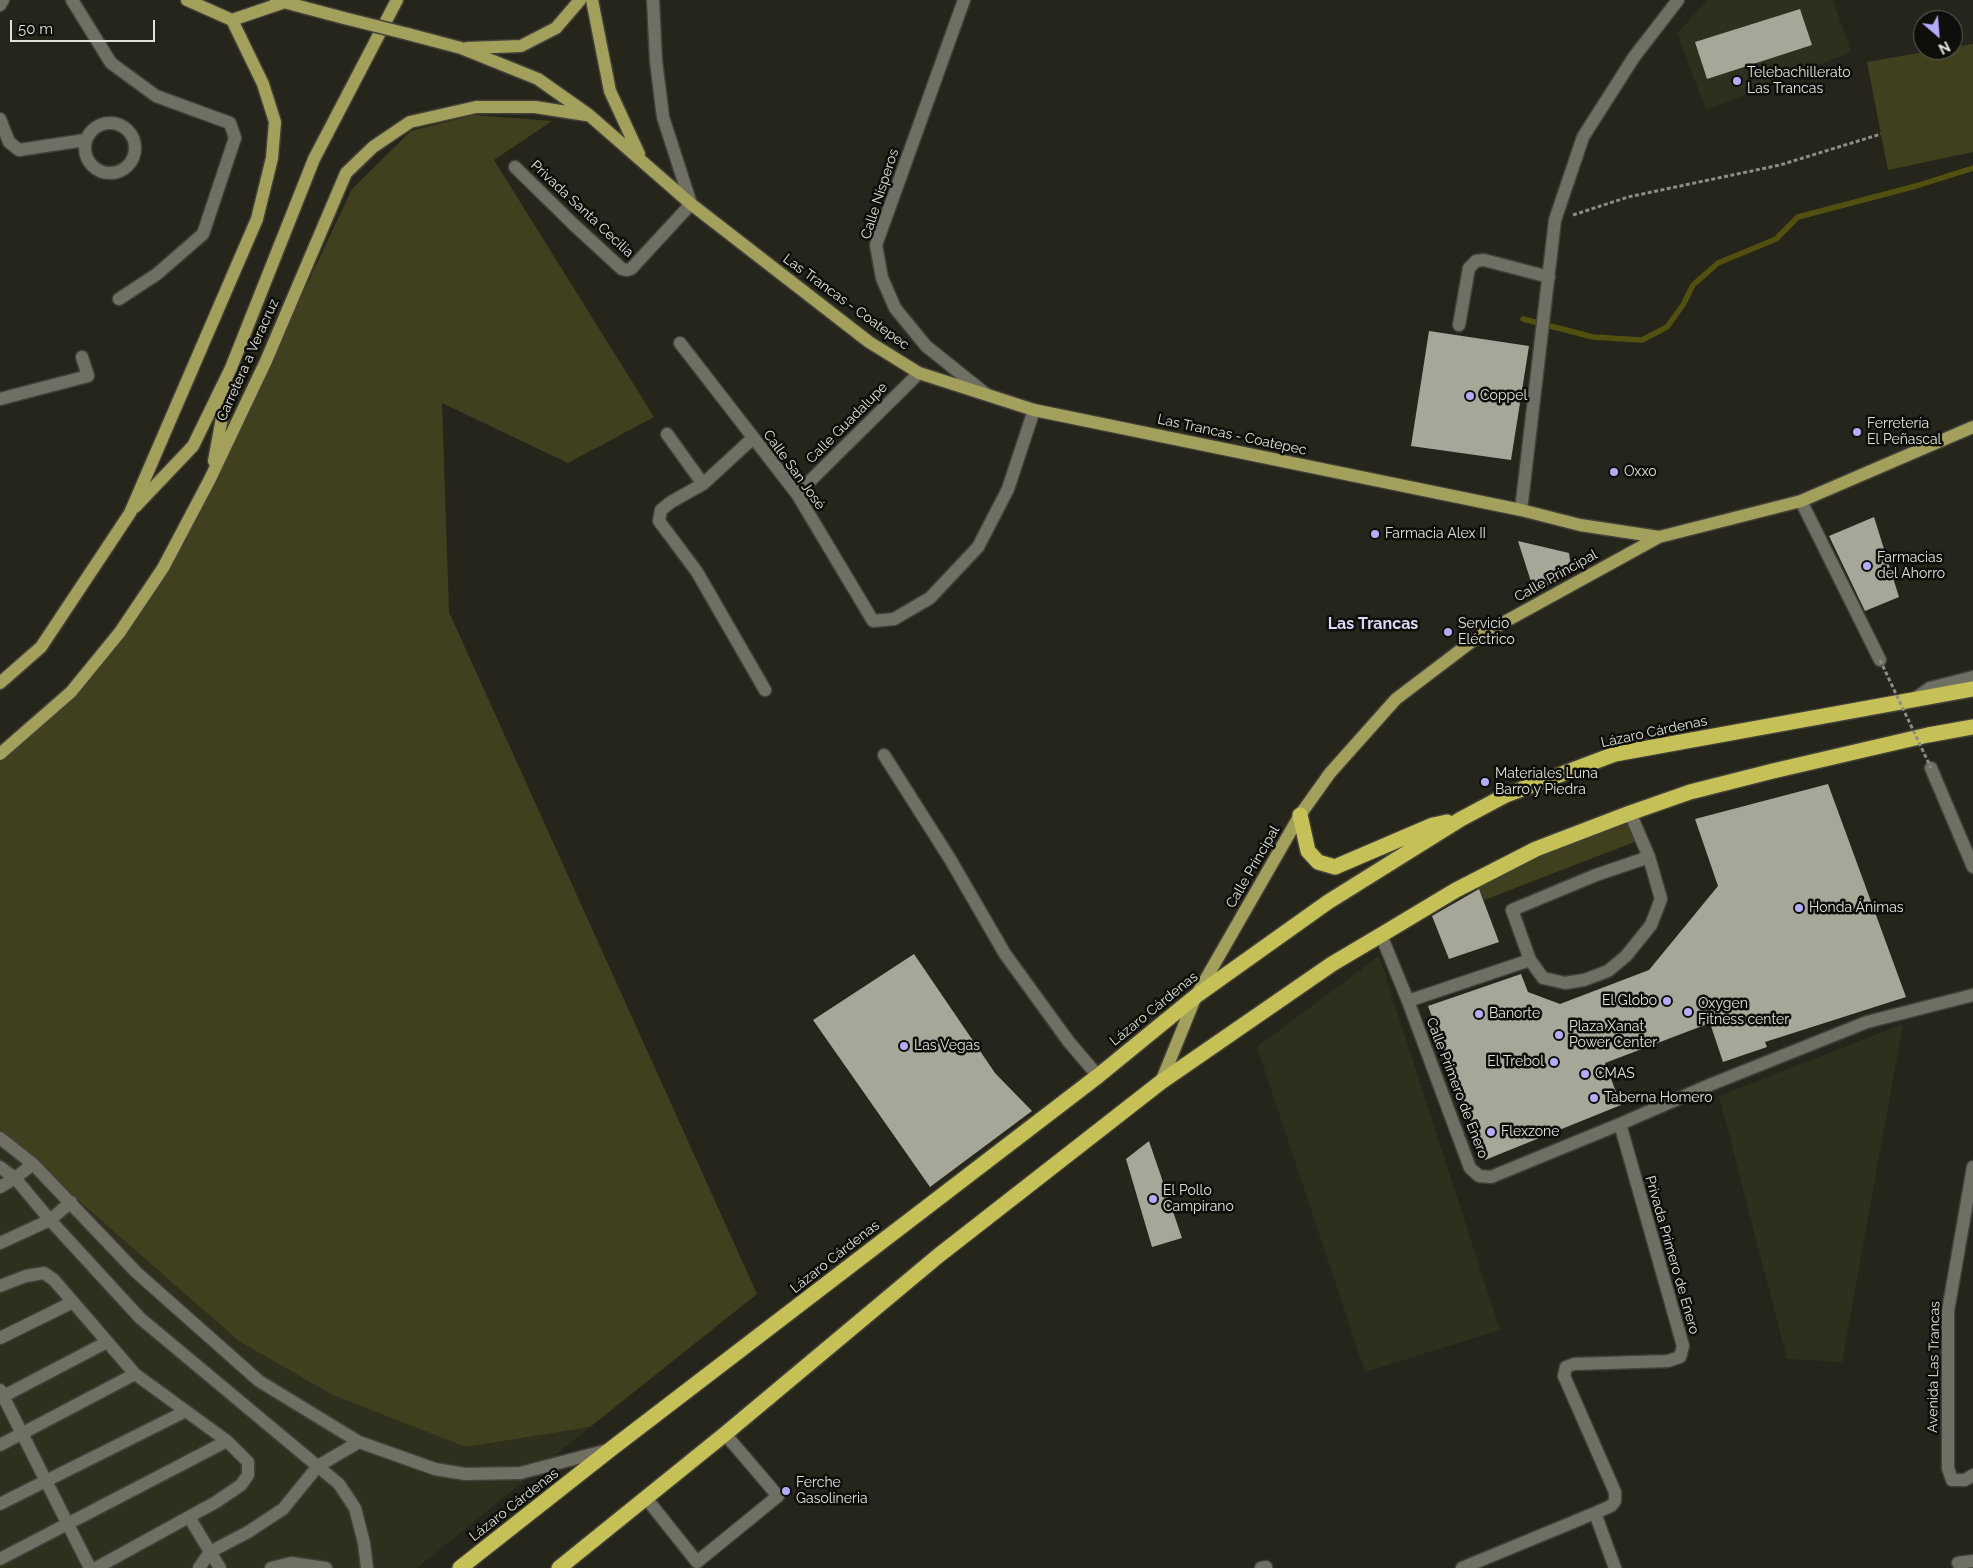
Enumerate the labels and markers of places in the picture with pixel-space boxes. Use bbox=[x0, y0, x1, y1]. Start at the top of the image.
place label: Telebachillerato Las Trancas bbox=[1747, 65, 1851, 98]
marker: Telebachillerato Las Trancas bbox=[1731, 75, 1743, 87]
place label: Coppel bbox=[1480, 388, 1527, 404]
marker: Coppel bbox=[1464, 390, 1476, 402]
place label: Ferretería El Peñascal bbox=[1867, 416, 1941, 448]
marker: Ferretería El Peñascal bbox=[1851, 426, 1863, 438]
place label: Oxxo bbox=[1624, 464, 1656, 480]
marker: Oxxo bbox=[1608, 466, 1620, 478]
place label: Farmacia Alex II bbox=[1385, 526, 1486, 542]
marker: Farmacia Alex II bbox=[1369, 528, 1381, 540]
place label: Farmacias del Ahorro bbox=[1877, 550, 1945, 582]
marker: Farmacias del Ahorro bbox=[1861, 560, 1873, 572]
place label: Servicio Eléctrico bbox=[1458, 616, 1515, 648]
marker: Servicio Eléctrico bbox=[1442, 626, 1454, 638]
place label: Materiales Luna Barro y Piedra bbox=[1495, 766, 1598, 799]
marker: Materiales Luna Barro y Piedra bbox=[1479, 776, 1491, 788]
place label: Honda Ánimas bbox=[1809, 900, 1904, 916]
marker: Honda Ánimas bbox=[1793, 902, 1805, 914]
place label: El Globo bbox=[1602, 993, 1657, 1009]
marker: El Globo bbox=[1661, 995, 1673, 1007]
place label: Oxygen Fitness center bbox=[1698, 996, 1789, 1028]
place label: Banorte bbox=[1489, 1006, 1540, 1022]
marker: Oxygen Fitness center bbox=[1682, 1006, 1694, 1018]
marker: Banorte bbox=[1473, 1008, 1485, 1020]
place label: Plaza Xanat Power Center bbox=[1569, 1019, 1657, 1052]
marker: Plaza Xanat Power Center bbox=[1553, 1029, 1565, 1041]
place label: Las Vegas bbox=[914, 1038, 980, 1054]
marker: Las Vegas bbox=[898, 1040, 910, 1052]
place label: El Trebol bbox=[1487, 1054, 1544, 1070]
marker: El Trebol bbox=[1548, 1056, 1560, 1068]
place label: CMAS bbox=[1595, 1066, 1635, 1082]
marker: CMAS bbox=[1579, 1068, 1591, 1080]
place label: Taberna Homero bbox=[1604, 1090, 1712, 1106]
marker: Taberna Homero bbox=[1588, 1092, 1600, 1104]
place label: Flexzone bbox=[1501, 1124, 1559, 1140]
marker: Flexzone bbox=[1485, 1126, 1497, 1138]
place label: El Pollo Campirano bbox=[1163, 1183, 1234, 1216]
marker: El Pollo Campirano bbox=[1147, 1193, 1159, 1205]
place label: Ferche Gasolineria bbox=[796, 1475, 868, 1508]
marker: Ferche Gasolineria bbox=[780, 1485, 792, 1497]

